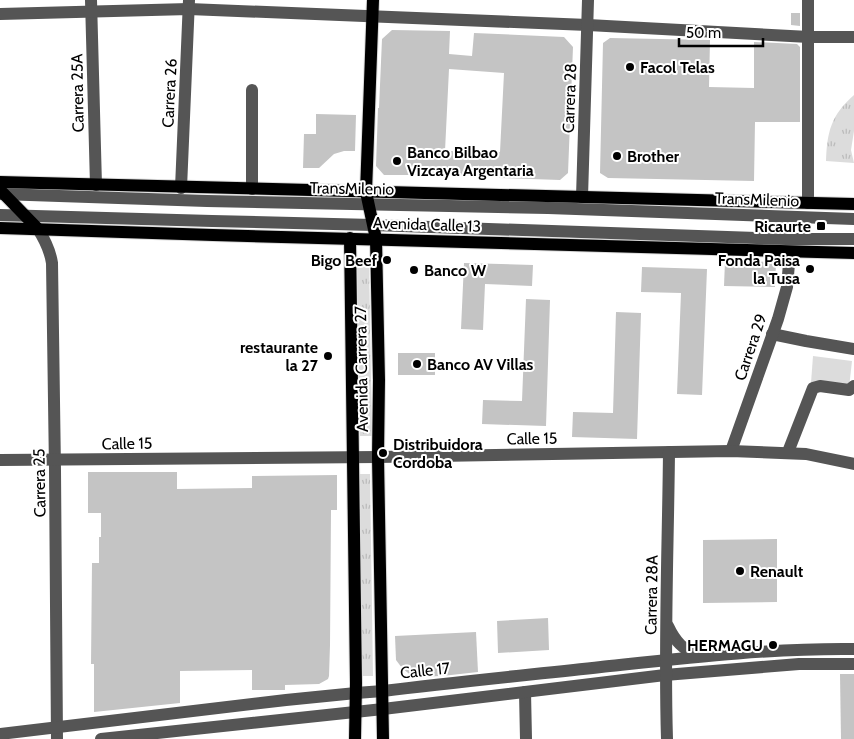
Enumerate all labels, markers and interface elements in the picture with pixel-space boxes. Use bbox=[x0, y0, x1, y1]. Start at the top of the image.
scale bar bbox=[679, 15, 763, 47]
text: 50 m bbox=[686, 24, 721, 42]
street label: Carrera 25A bbox=[67, 53, 88, 133]
street label: Carrera 26 bbox=[158, 58, 181, 128]
place label: Facol Telas bbox=[640, 58, 715, 77]
marker: Facol Telas bbox=[624, 61, 636, 73]
street label: Carrera 28 bbox=[559, 63, 580, 133]
place label: Banco Bilbao Vizcaya Argentaria bbox=[407, 143, 534, 180]
place label: Brother bbox=[627, 147, 680, 166]
marker: Brother bbox=[611, 150, 623, 162]
marker: Banco Bilbao Vizcaya Argentaria bbox=[391, 155, 403, 167]
street label: TransMilenio bbox=[310, 178, 395, 199]
street label: TransMilenio bbox=[714, 189, 800, 210]
street label: Avenida Calle 13 bbox=[372, 213, 481, 236]
place label: Ricaurte bbox=[754, 217, 811, 236]
marker: Ricaurte bbox=[815, 220, 827, 232]
place label: Bigo Beef bbox=[311, 251, 378, 270]
place label: Fonda Paisa la Tusa bbox=[718, 251, 800, 288]
marker: Bigo Beef bbox=[381, 254, 393, 266]
place label: Banco W bbox=[424, 261, 487, 280]
marker: Fonda Paisa la Tusa bbox=[804, 263, 816, 275]
marker: Banco W bbox=[408, 264, 420, 276]
street label: Avenida Carrera 27 bbox=[351, 306, 372, 432]
street label: Carrera 29 bbox=[730, 311, 771, 383]
place label: restaurante la 27 bbox=[240, 338, 319, 375]
marker: restaurante la 27 bbox=[322, 350, 334, 362]
place label: Banco AV Villas bbox=[427, 355, 534, 374]
marker: Banco AV Villas bbox=[411, 358, 423, 370]
street label: Calle 15 bbox=[507, 429, 558, 448]
street label: Calle 15 bbox=[102, 434, 153, 453]
place label: Distribuidora Cordoba bbox=[393, 435, 483, 472]
marker: Distribuidora Cordoba bbox=[377, 447, 389, 459]
street label: Carrera 25 bbox=[29, 448, 50, 518]
street label: Carrera 28A bbox=[641, 555, 662, 635]
place label: Renault bbox=[750, 562, 804, 581]
marker: Renault bbox=[734, 565, 746, 577]
place label: HERMAGU bbox=[687, 636, 763, 655]
marker: HERMAGU bbox=[767, 639, 779, 651]
street label: Calle 17 bbox=[399, 658, 451, 683]

